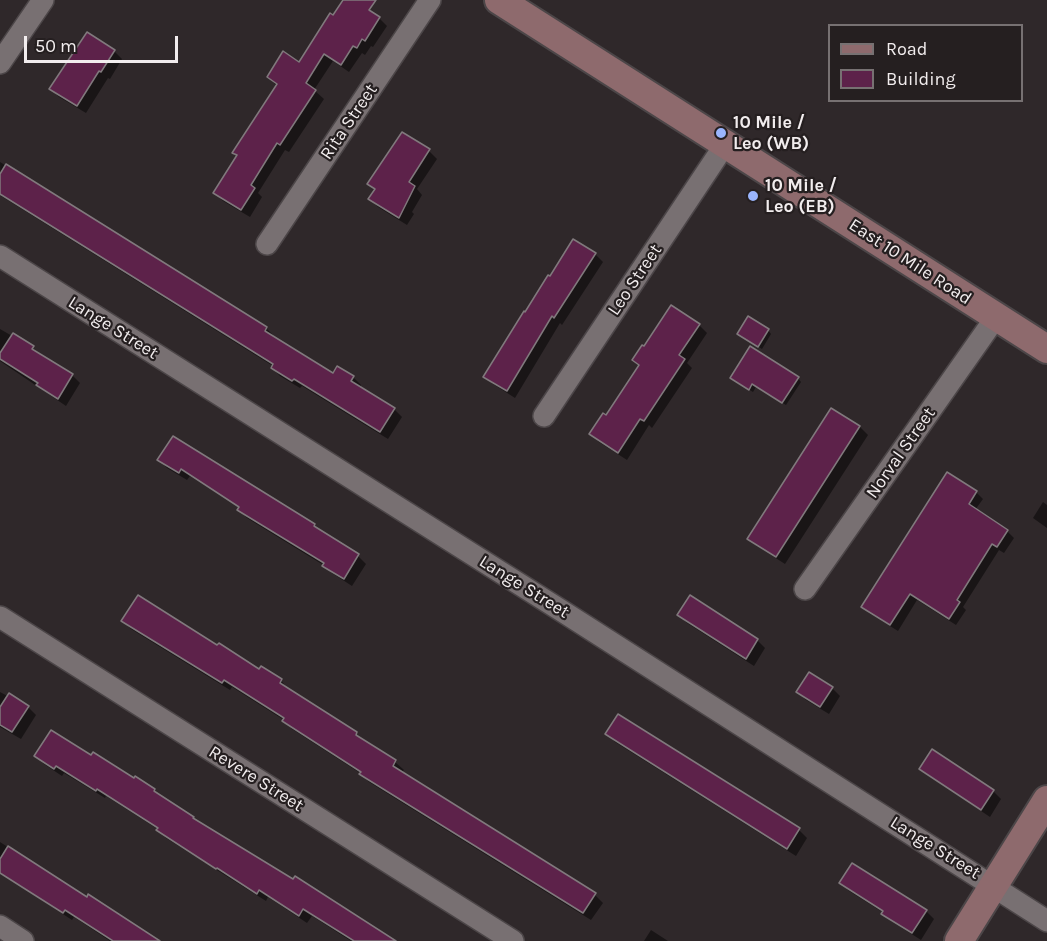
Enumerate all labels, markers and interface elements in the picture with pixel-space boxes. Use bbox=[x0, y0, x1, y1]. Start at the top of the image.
scale bar bbox=[27, 24, 182, 62]
legend bbox=[828, 24, 1023, 102]
text: 50 m bbox=[35, 35, 77, 57]
text: Road bbox=[886, 38, 927, 60]
text: Building bbox=[886, 68, 956, 90]
street label: Rita Street bbox=[316, 80, 382, 164]
place label: 10 Mile / Leo (WB) bbox=[733, 112, 809, 154]
marker: 10 Mile / Leo (WB) bbox=[714, 126, 728, 140]
place label: 10 Mile / Leo (EB) bbox=[765, 175, 837, 218]
marker: 10 Mile / Leo (EB) bbox=[746, 189, 760, 203]
street label: East 10 Mile Road bbox=[845, 214, 975, 310]
street label: Leo Street bbox=[603, 240, 667, 320]
street label: Lange Street bbox=[64, 292, 162, 364]
street label: Norval Street bbox=[862, 403, 940, 503]
street label: Lange Street bbox=[475, 551, 573, 623]
street label: Revere Street bbox=[204, 741, 308, 817]
street label: Lange Street bbox=[886, 812, 984, 884]

